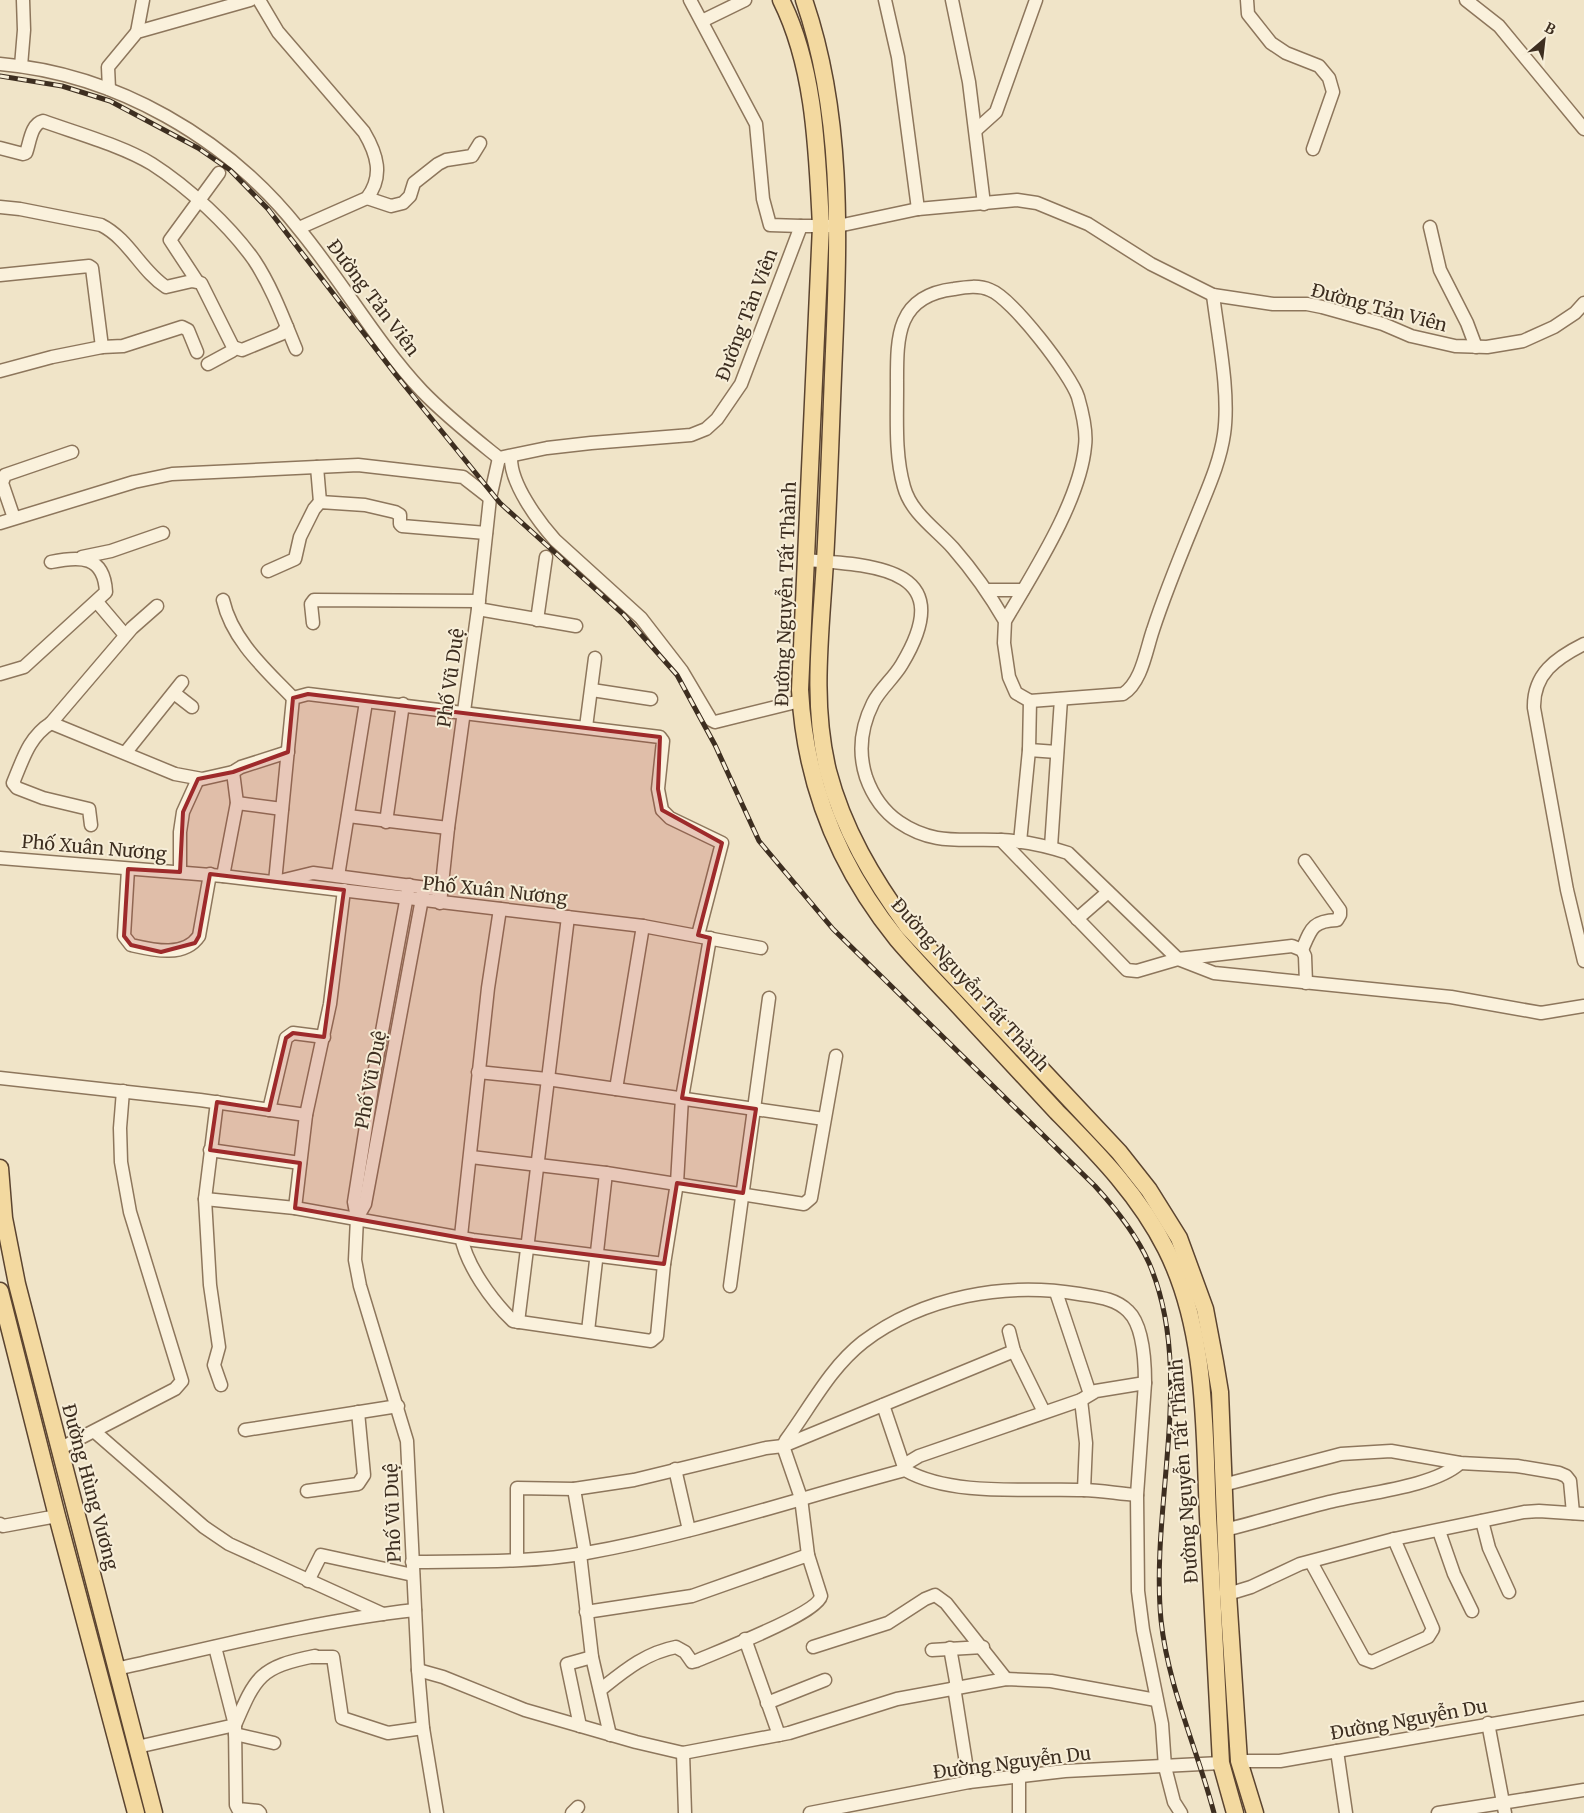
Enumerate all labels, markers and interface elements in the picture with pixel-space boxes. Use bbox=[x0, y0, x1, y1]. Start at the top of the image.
north arrow bbox=[1519, 15, 1569, 65]
text: B bbox=[1542, 18, 1559, 39]
street label: Đường Tản Viên bbox=[322, 235, 425, 361]
street label: Đường Tản Viên bbox=[711, 245, 782, 384]
street label: Đường Tản Viên bbox=[1309, 278, 1450, 337]
street label: Đường Nguyễn Tất Thành bbox=[770, 481, 801, 707]
street label: Phố Vũ Duệ bbox=[432, 627, 469, 729]
street label: Phố Xuân Nương bbox=[20, 830, 168, 865]
street label: Phố Xuân Nương bbox=[421, 871, 569, 910]
street label: Đường Nguyễn Tất Thành bbox=[886, 893, 1054, 1076]
street label: Phố Vũ Duệ bbox=[350, 1029, 391, 1131]
street label: Đường Nguyễn Tất Thành bbox=[1164, 1358, 1203, 1584]
street label: Đường Hùng Vương bbox=[57, 1401, 124, 1573]
street label: Phố Vũ Duệ bbox=[379, 1463, 406, 1563]
street label: Đường Nguyễn Du bbox=[1328, 1694, 1489, 1745]
street label: Đường Nguyễn Du bbox=[931, 1741, 1092, 1784]

